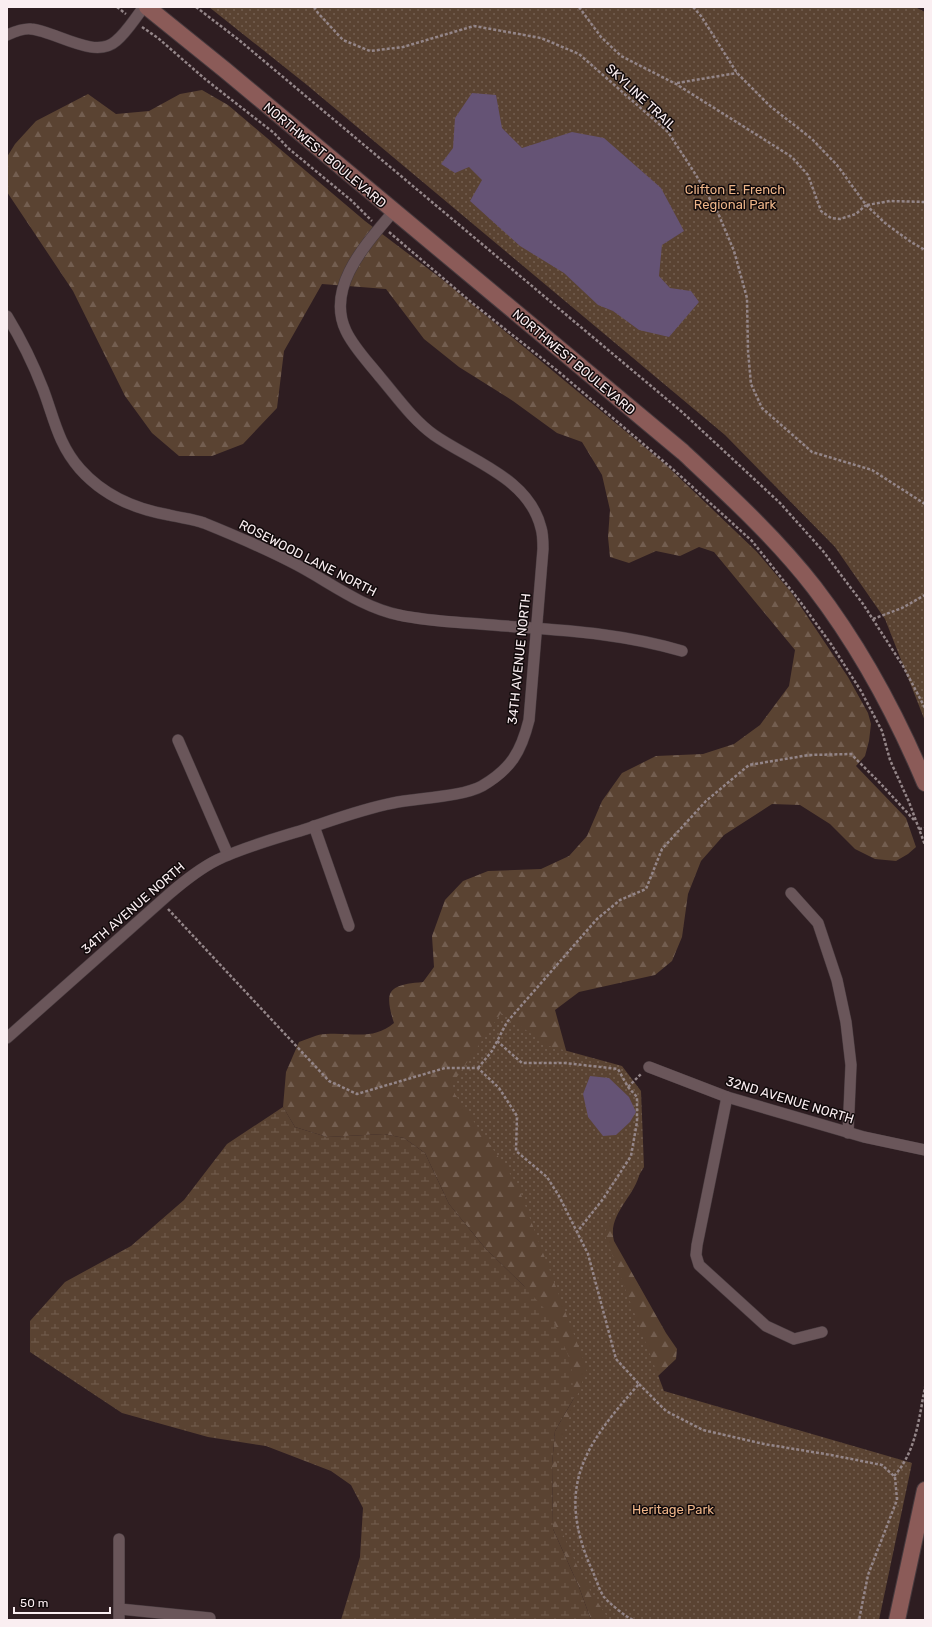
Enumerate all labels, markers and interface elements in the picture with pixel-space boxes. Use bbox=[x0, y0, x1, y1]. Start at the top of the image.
street label: SKYLINE TRAIL bbox=[603, 61, 680, 134]
street label: NORTHWEST BOULEVARD bbox=[261, 99, 389, 211]
park label: Clifton E. French Regional Park bbox=[685, 182, 785, 213]
street label: NORTHWEST BOULEVARD bbox=[510, 306, 638, 418]
street label: ROSEWOOD LANE NORTH bbox=[237, 517, 379, 599]
street label: 34TH AVENUE NORTH bbox=[505, 593, 533, 725]
street label: 34TH AVENUE NORTH bbox=[78, 859, 188, 957]
street label: 32ND AVENUE NORTH bbox=[724, 1073, 856, 1127]
park label: Heritage Park bbox=[632, 1502, 714, 1518]
scale bar bbox=[14, 1589, 110, 1615]
text: 50 m bbox=[20, 1596, 48, 1610]

